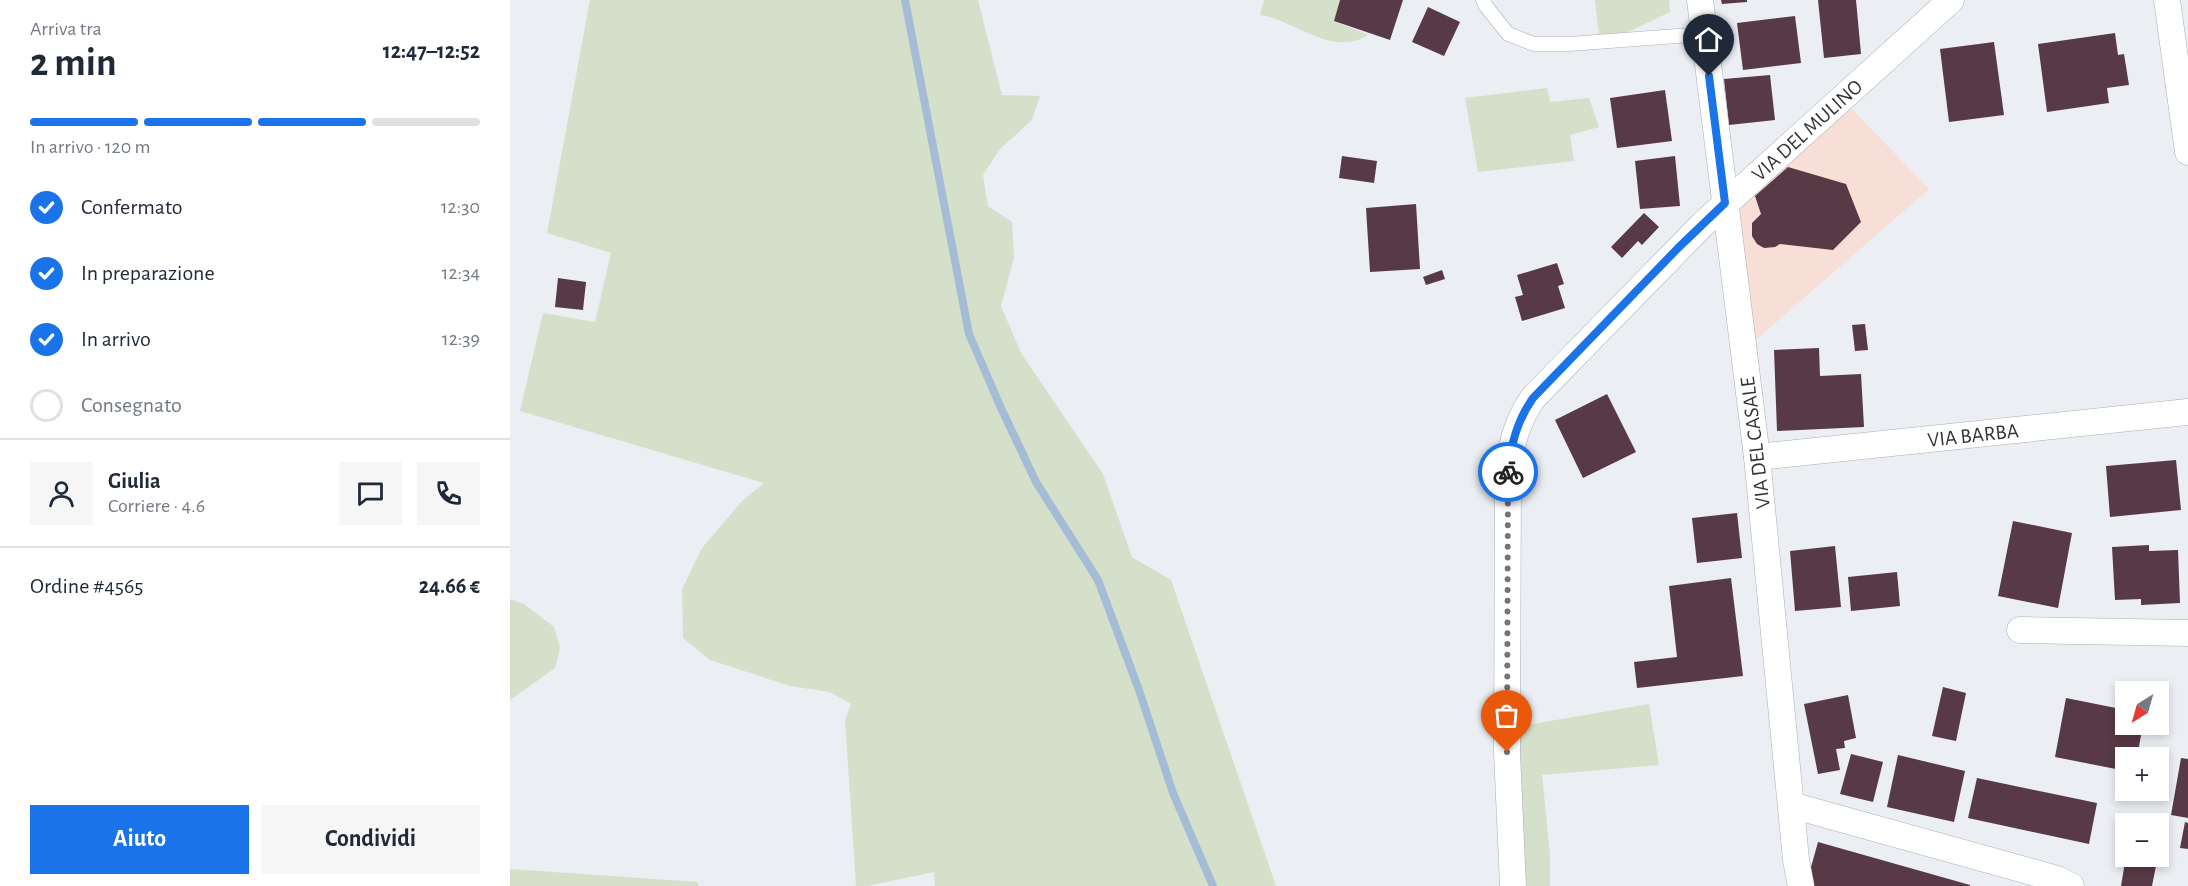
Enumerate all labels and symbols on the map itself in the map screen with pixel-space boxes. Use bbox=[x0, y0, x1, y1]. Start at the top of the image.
pin bbox=[1683, 14, 1734, 76]
street label: VIA DEL MULINO bbox=[1748, 76, 1867, 185]
street label: VIA DEL CASALE bbox=[1737, 376, 1774, 510]
street label: VIA BARBA bbox=[1926, 420, 2020, 451]
courier bbox=[1478, 442, 1538, 502]
north arrow bbox=[2115, 681, 2169, 735]
pin bbox=[1481, 690, 1532, 752]

